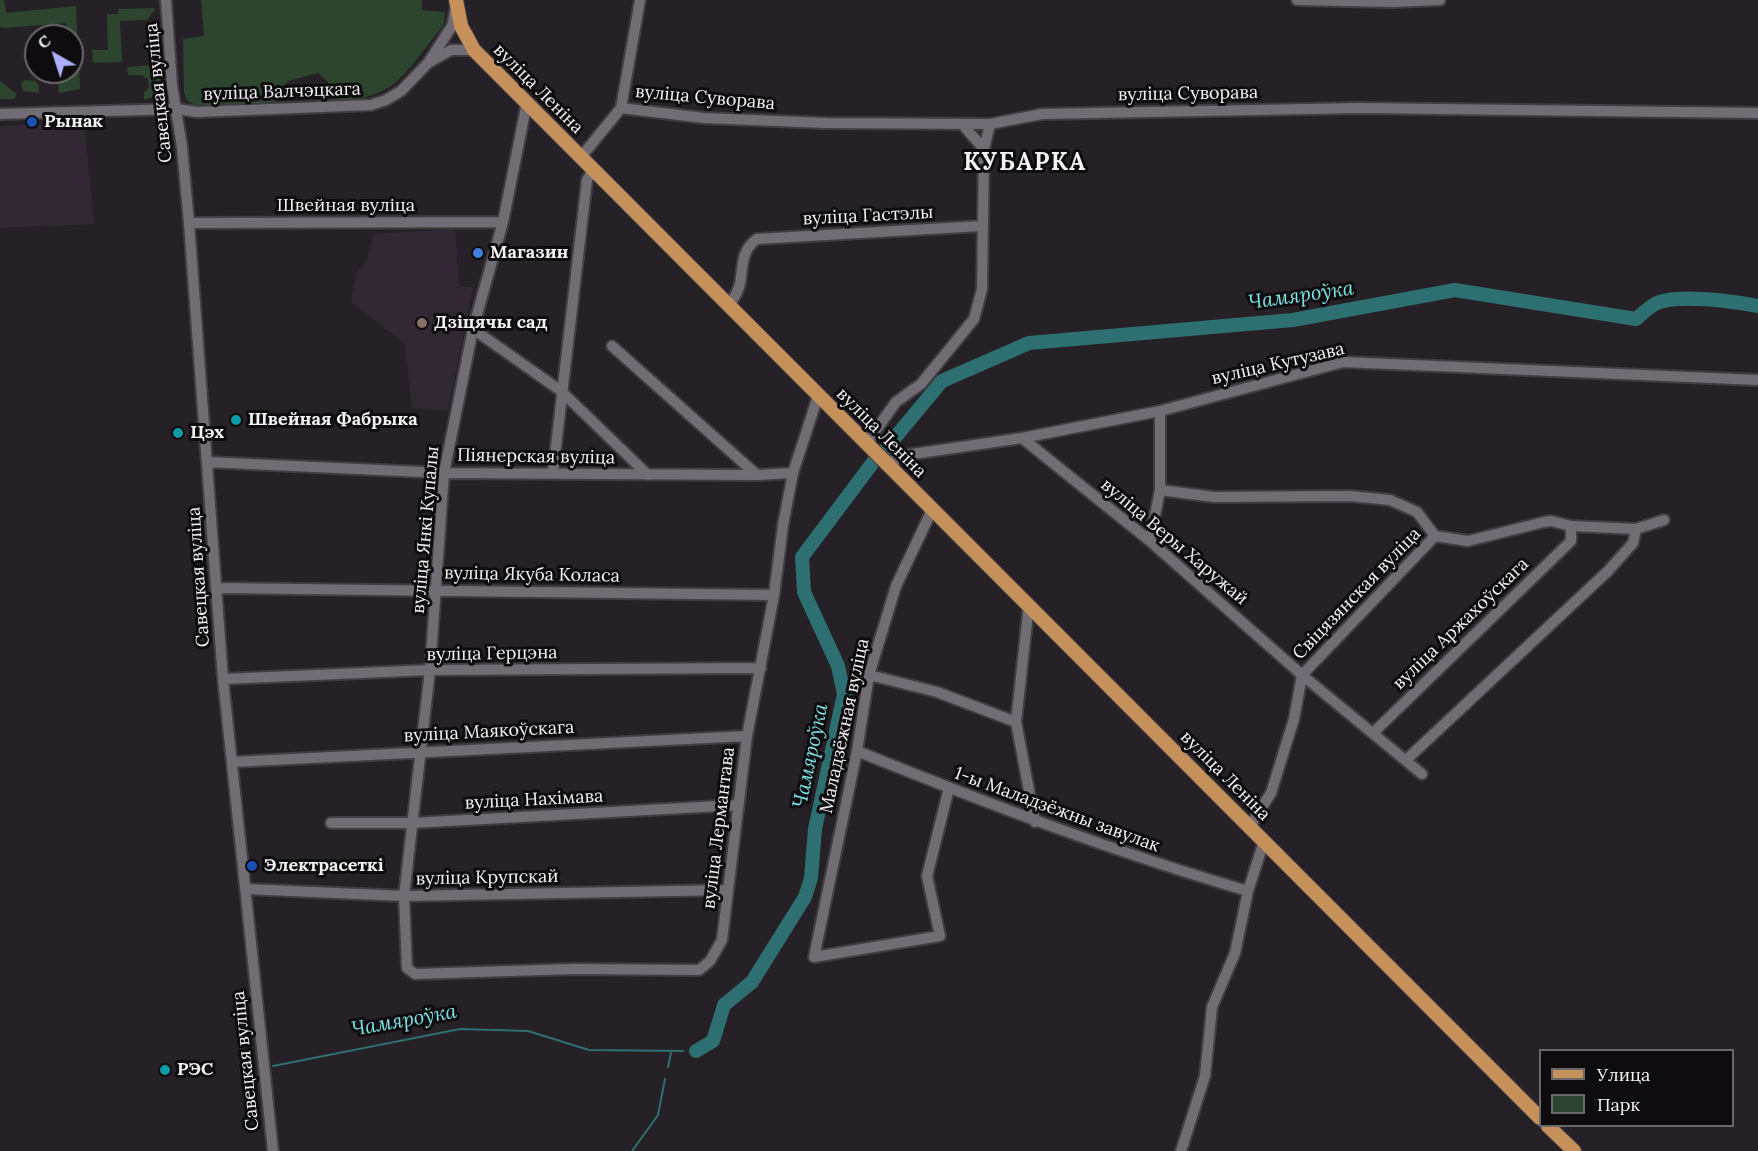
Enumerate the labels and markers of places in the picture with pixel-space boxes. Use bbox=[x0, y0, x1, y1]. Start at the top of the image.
place label: Рынак bbox=[44, 111, 103, 133]
marker: Рынак bbox=[25, 115, 39, 129]
place label: Магазин bbox=[490, 242, 569, 264]
marker: Магазин bbox=[471, 246, 485, 260]
place label: Дзіцячы сад bbox=[434, 312, 547, 334]
marker: Дзіцячы сад bbox=[415, 316, 429, 330]
place label: Швейная Фабрыка bbox=[248, 409, 418, 431]
marker: Швейная Фабрыка bbox=[229, 413, 243, 427]
place label: Цэх bbox=[190, 422, 224, 444]
marker: Цэх bbox=[171, 426, 185, 440]
place label: Электрасеткі bbox=[264, 855, 384, 877]
marker: Электрасеткі bbox=[245, 859, 259, 873]
place label: РЭС bbox=[177, 1059, 213, 1081]
marker: РЭС bbox=[158, 1063, 172, 1077]

